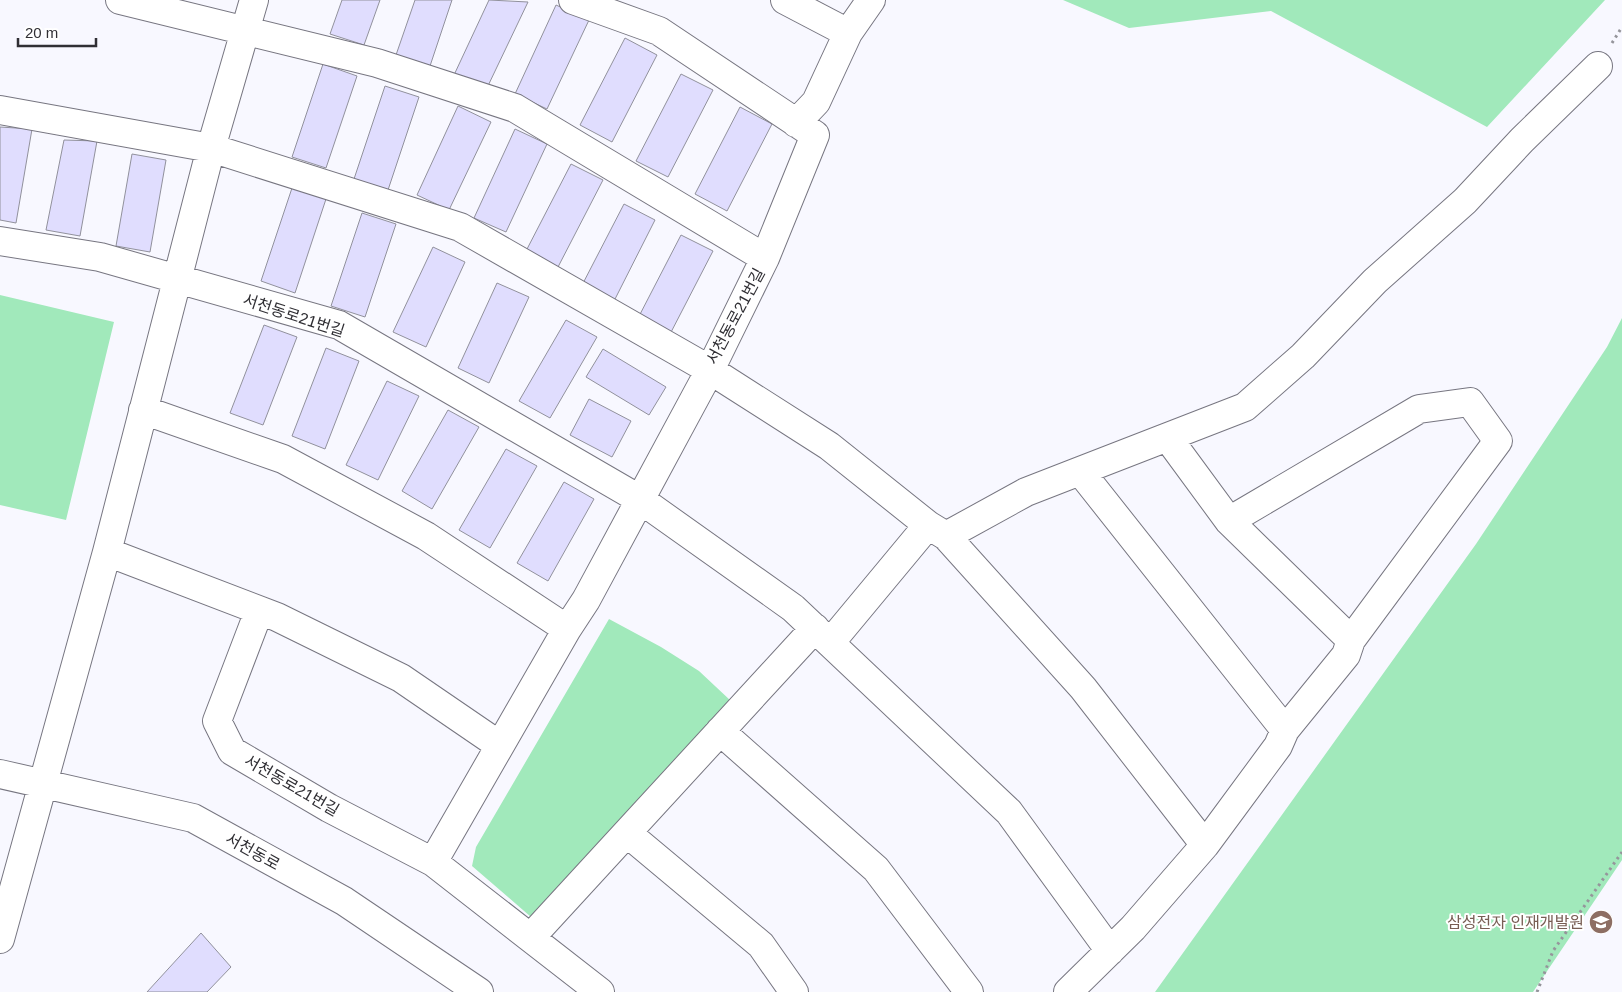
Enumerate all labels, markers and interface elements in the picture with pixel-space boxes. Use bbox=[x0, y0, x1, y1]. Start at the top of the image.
scale bar bbox=[18, 15, 95, 47]
text: 20 m bbox=[25, 24, 58, 41]
street label: 서천동로21번길 bbox=[703, 265, 768, 367]
street label: 서천동로21번길 bbox=[241, 291, 347, 340]
street label: 서천동로21번길 bbox=[242, 752, 342, 819]
street label: 서천동로 bbox=[223, 830, 283, 873]
school or university icon: 삼성전자 인재개발원 bbox=[1588, 909, 1614, 935]
place label: 삼성전자 인재개발원 bbox=[1447, 914, 1584, 931]

